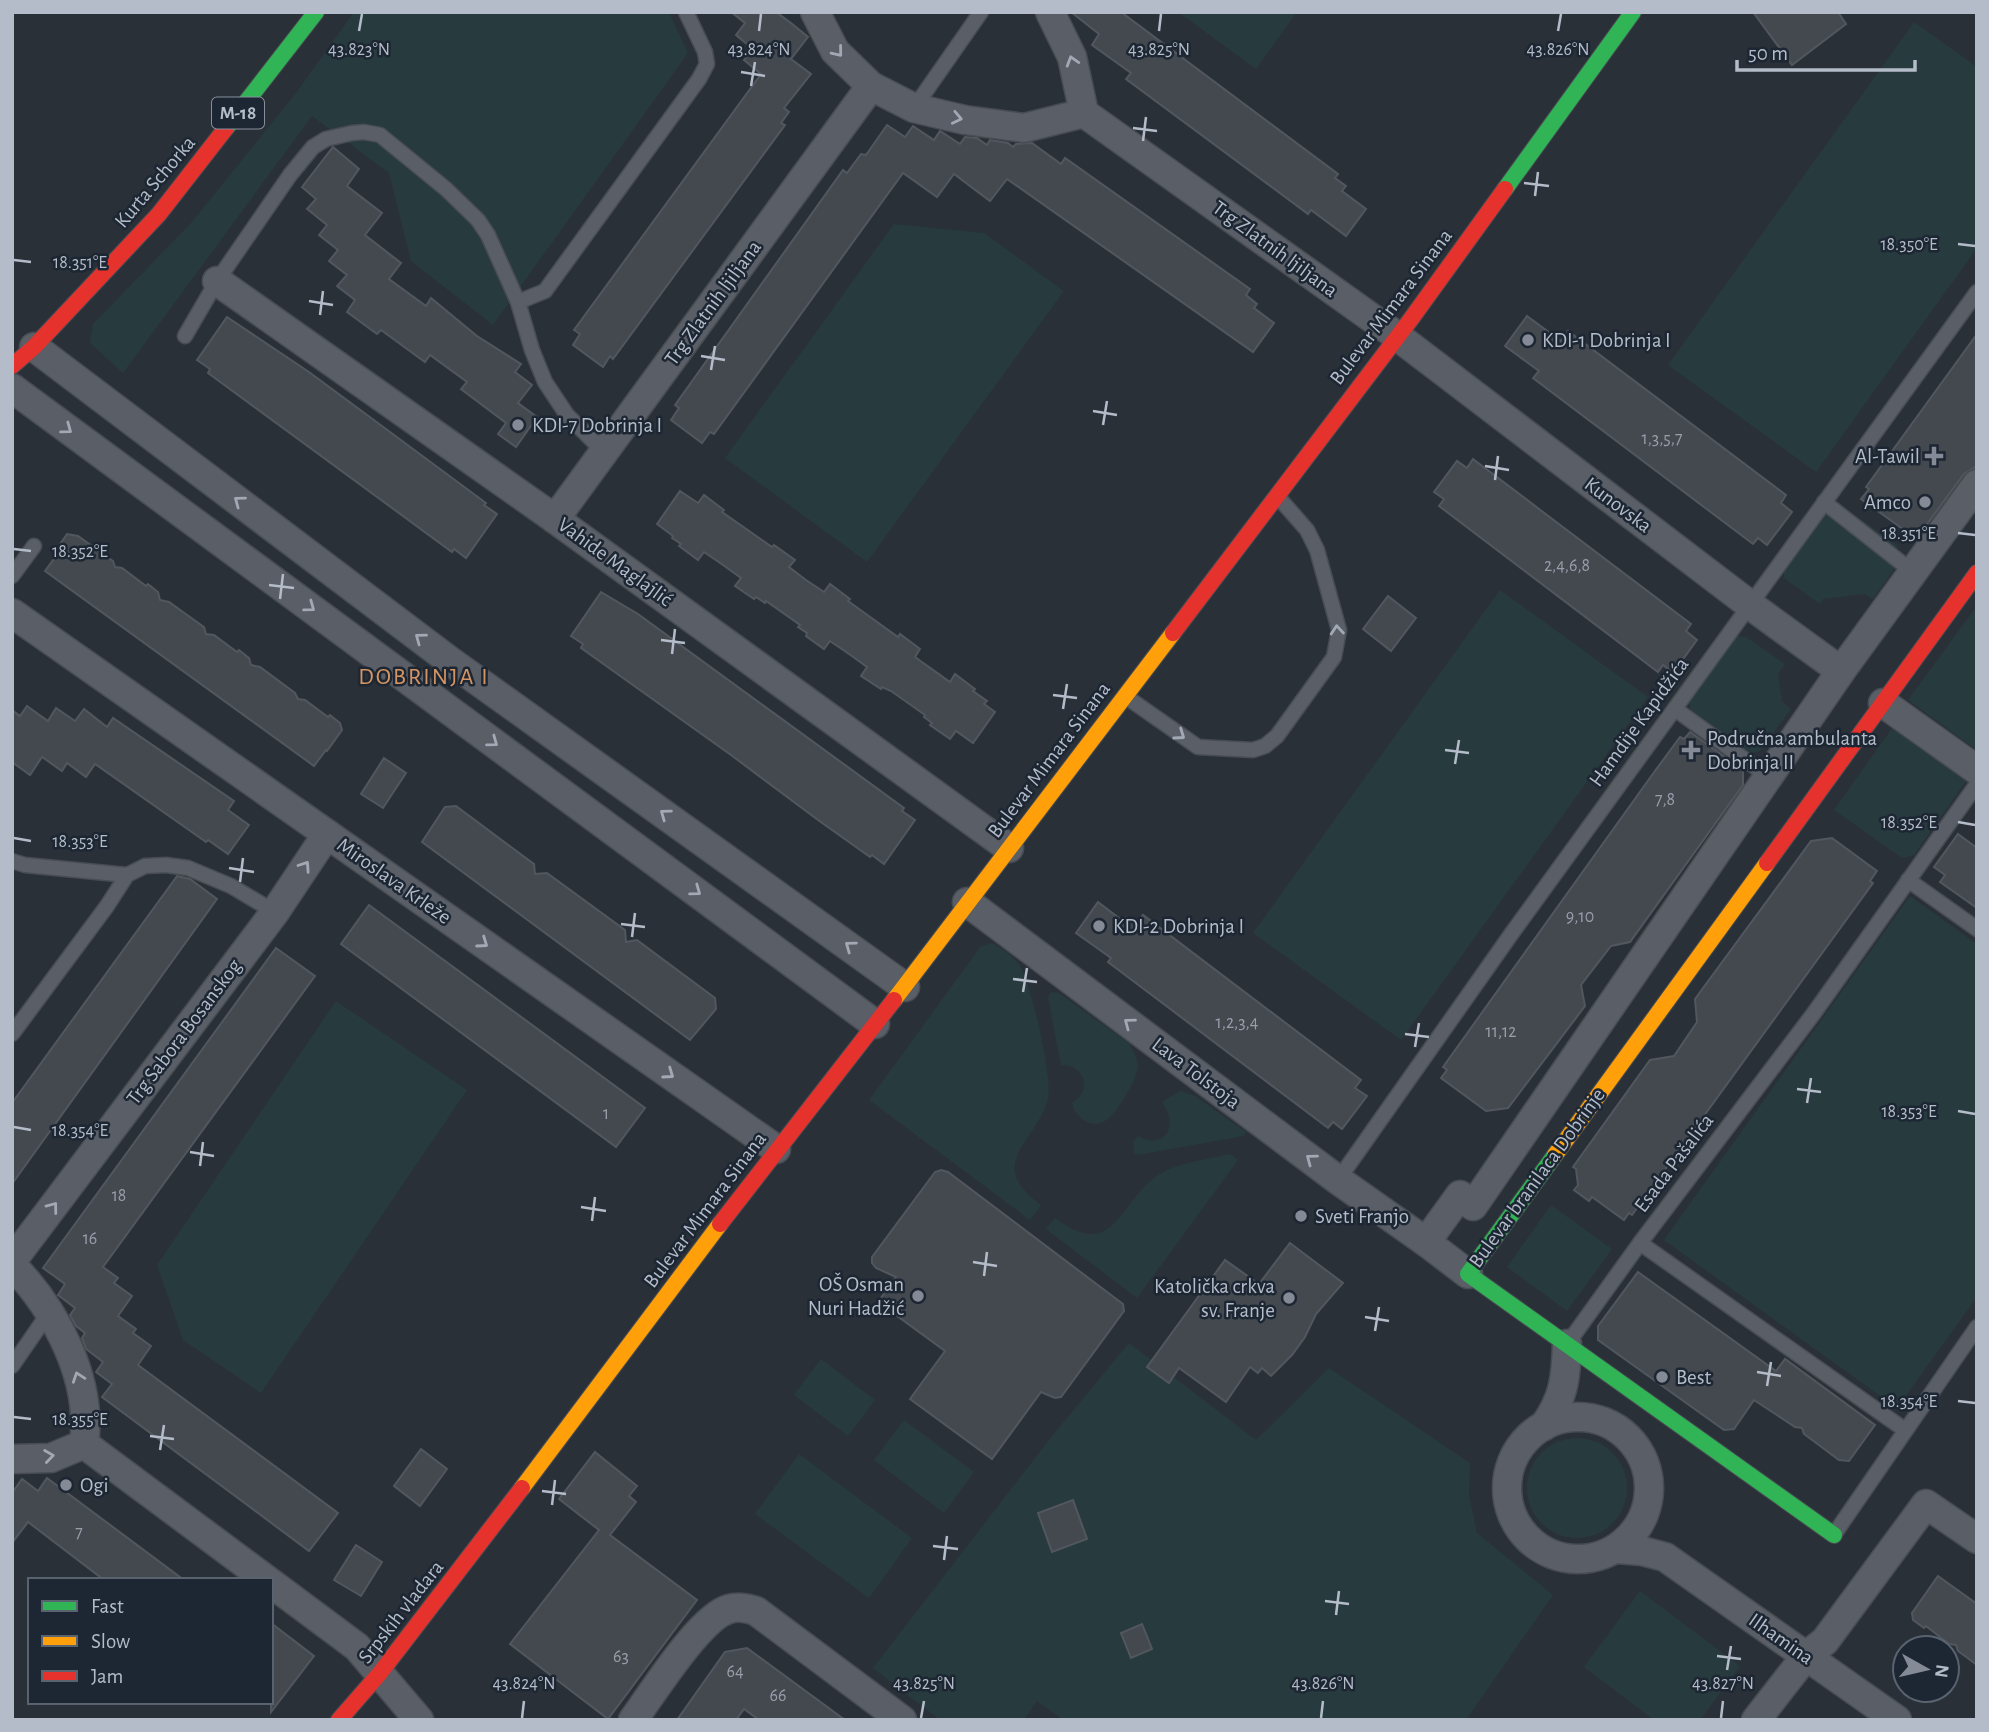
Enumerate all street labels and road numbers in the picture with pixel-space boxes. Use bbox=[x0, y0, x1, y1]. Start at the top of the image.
road number: M-18 bbox=[212, 97, 264, 128]
street label: Kurta Schorka bbox=[111, 132, 199, 232]
street label: Trg Zlatnih ljiljana bbox=[1209, 197, 1342, 301]
street label: Bulevar Mimara Sinana bbox=[1326, 225, 1456, 389]
street label: Trg Zlatnih ljiljana bbox=[661, 236, 765, 369]
street label: Kunovska bbox=[1581, 473, 1656, 537]
street label: Vahide Maglajlić bbox=[554, 514, 676, 610]
street label: Hamdije Kapidžića bbox=[1585, 653, 1693, 790]
street label: Bulevar Mimara Sinana bbox=[984, 678, 1114, 842]
street label: Miroslava Krleže bbox=[333, 834, 455, 928]
street label: Trg Sabora Bosanskog bbox=[123, 955, 246, 1109]
street label: Lava Tolstoja bbox=[1148, 1033, 1244, 1113]
street label: Bulevar branilaca Dobrinje bbox=[1465, 1084, 1609, 1272]
street label: Esada Pašalića bbox=[1630, 1110, 1718, 1216]
street label: Bulevar Mimara Sinana bbox=[640, 1128, 770, 1292]
street label: Srpskih vladara bbox=[354, 1556, 448, 1667]
street label: Ilhamina bbox=[1745, 1609, 1817, 1669]

